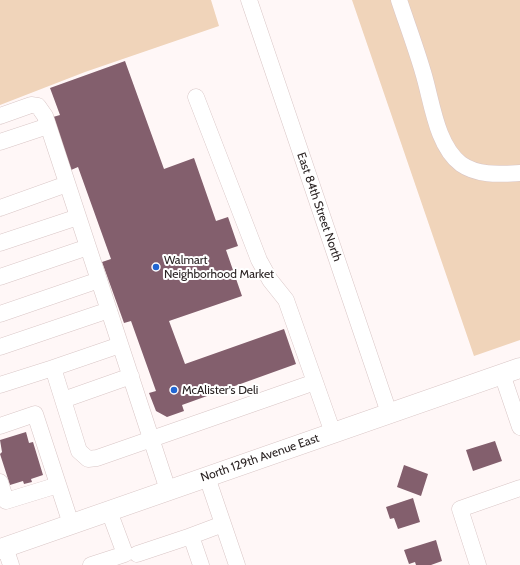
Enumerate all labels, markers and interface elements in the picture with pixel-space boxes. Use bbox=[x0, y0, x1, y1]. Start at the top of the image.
street label: East 84th Street North bbox=[294, 151, 344, 263]
place label: Walmart Neighborhood Market bbox=[164, 253, 274, 281]
marker: Walmart Neighborhood Market bbox=[151, 262, 161, 272]
place label: McAlister's Deli bbox=[182, 383, 258, 397]
marker: McAlister's Deli bbox=[169, 385, 179, 395]
street label: North 129th Avenue East bbox=[199, 431, 321, 485]

